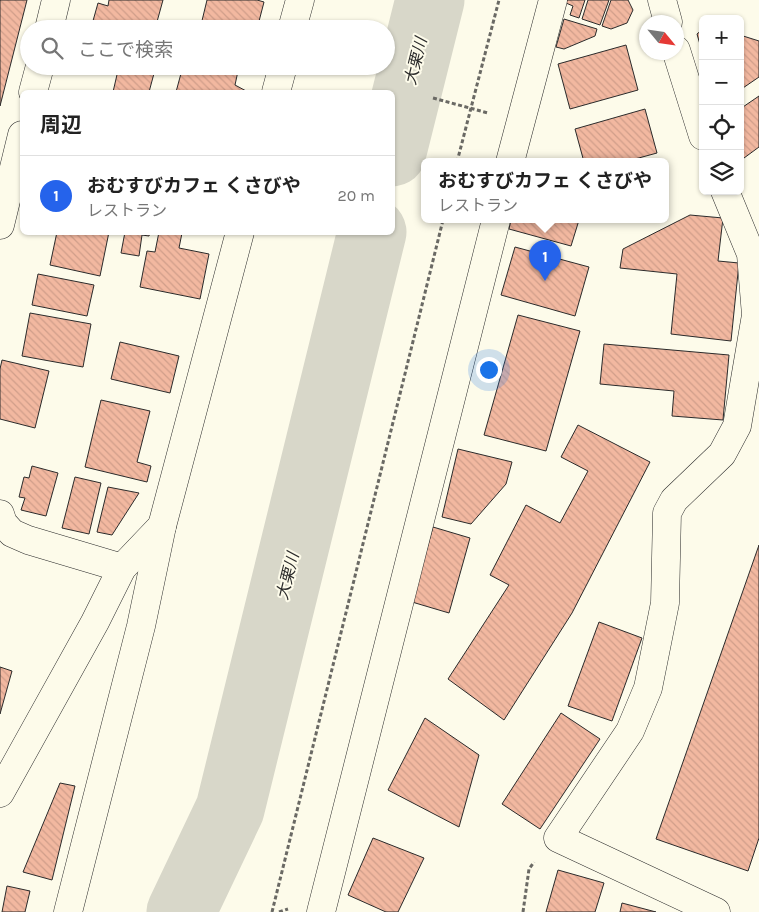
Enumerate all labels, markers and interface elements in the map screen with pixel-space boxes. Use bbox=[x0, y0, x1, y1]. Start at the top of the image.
north arrow bbox=[639, 15, 684, 60]
map controls bbox=[699, 15, 744, 195]
button: + bbox=[699, 15, 744, 60]
search box bbox=[20, 20, 395, 75]
icon: search bbox=[38, 34, 66, 62]
water label: 大栗川 bbox=[400, 34, 431, 87]
text: ここで検索 bbox=[78, 39, 173, 61]
button: − bbox=[699, 60, 744, 105]
button: locate bbox=[699, 105, 744, 150]
text: 周辺 bbox=[40, 113, 82, 137]
button: layers bbox=[699, 150, 744, 195]
popup bbox=[421, 158, 669, 223]
text: おむすびカフェ くさびや bbox=[438, 170, 652, 192]
text: おむすびカフェ くさびや bbox=[87, 175, 301, 197]
text: 1 bbox=[53, 186, 59, 205]
text: 20 m bbox=[337, 186, 375, 205]
text: レストラン bbox=[438, 196, 518, 215]
text: レストラン bbox=[87, 201, 167, 220]
pin: 1 bbox=[529, 240, 561, 281]
your location bbox=[476, 357, 502, 383]
water label: 大栗川 bbox=[272, 549, 303, 602]

